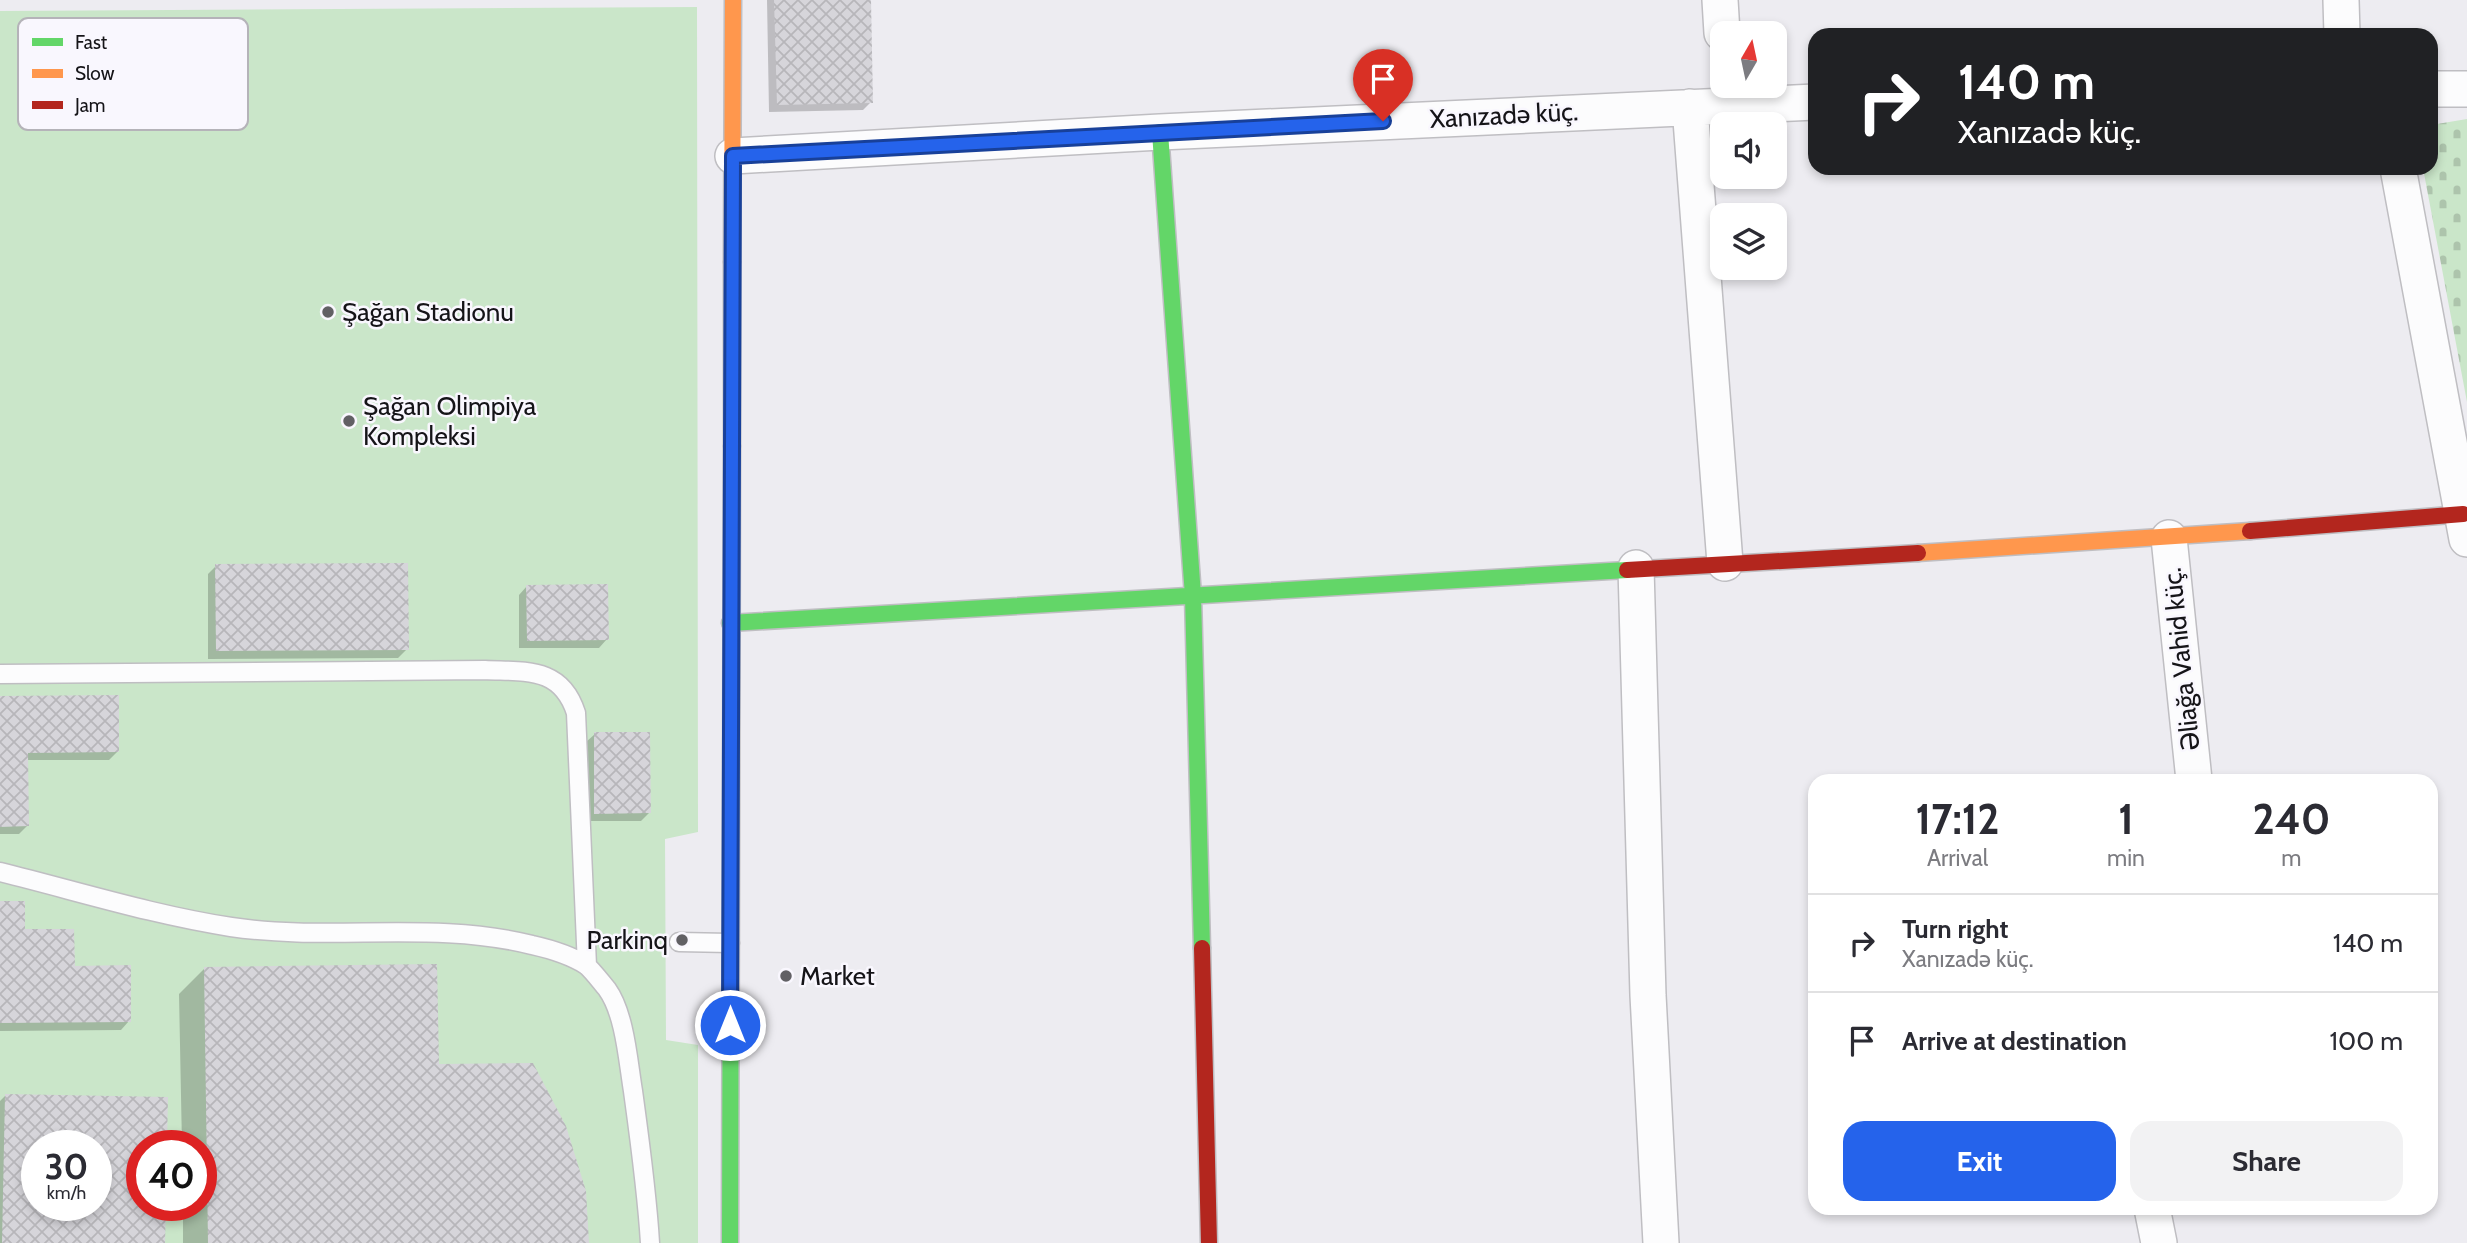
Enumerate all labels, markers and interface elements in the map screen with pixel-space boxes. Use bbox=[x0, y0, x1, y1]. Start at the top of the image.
legend bbox=[18, 18, 248, 130]
north arrow bbox=[1710, 21, 1787, 98]
map controls bbox=[1710, 21, 1787, 280]
text: Fast bbox=[75, 31, 108, 54]
pin bbox=[1353, 49, 1413, 121]
text: 140 m bbox=[1958, 52, 2095, 111]
icon: right bbox=[1843, 56, 1934, 147]
icon: arrive bbox=[1364, 60, 1402, 98]
text: Slow bbox=[75, 62, 115, 85]
text: Jam bbox=[74, 94, 105, 117]
street label: Xanızadə küç. bbox=[1429, 95, 1579, 135]
button: sound bbox=[1710, 112, 1787, 189]
text: Xanızadə küç. bbox=[1958, 112, 2141, 151]
button: layers bbox=[1710, 203, 1787, 280]
place label: Şağan Stadionu bbox=[342, 296, 514, 328]
marker: Şağan Stadionu bbox=[320, 304, 336, 320]
place label: Şağan Olimpiya Kompleksi bbox=[363, 390, 537, 452]
marker: Şağan Olimpiya Kompleksi bbox=[341, 413, 357, 429]
street label: Əliağa Vahid küç. bbox=[2156, 566, 2206, 752]
text: 17:12 bbox=[1916, 793, 2000, 845]
text: 1 bbox=[2118, 793, 2134, 845]
text: 240 bbox=[2252, 793, 2330, 845]
text: Arrival bbox=[1927, 844, 1988, 872]
text: min bbox=[2107, 844, 2145, 872]
text: m bbox=[2281, 844, 2302, 872]
text: Turn right bbox=[1902, 913, 2008, 945]
place label: Parkinq bbox=[587, 924, 668, 956]
icon: right bbox=[1843, 924, 1881, 962]
text: 140 m bbox=[2333, 927, 2403, 959]
marker: Parkinq bbox=[674, 932, 690, 948]
text: Xanızadə küç. bbox=[1902, 945, 2034, 973]
place label: Market bbox=[800, 960, 875, 992]
marker: Market bbox=[778, 968, 794, 984]
position arrow bbox=[693, 988, 767, 1062]
icon: arrive bbox=[1843, 1022, 1881, 1060]
text: Arrive at destination bbox=[1902, 1025, 2127, 1057]
text: 100 m bbox=[2330, 1025, 2403, 1057]
button: Exit bbox=[1843, 1121, 2116, 1201]
button: Share bbox=[2130, 1121, 2403, 1201]
speed limit sign: 40 bbox=[126, 1130, 217, 1221]
text: 30 bbox=[45, 1145, 88, 1188]
text: km/h bbox=[47, 1182, 86, 1204]

